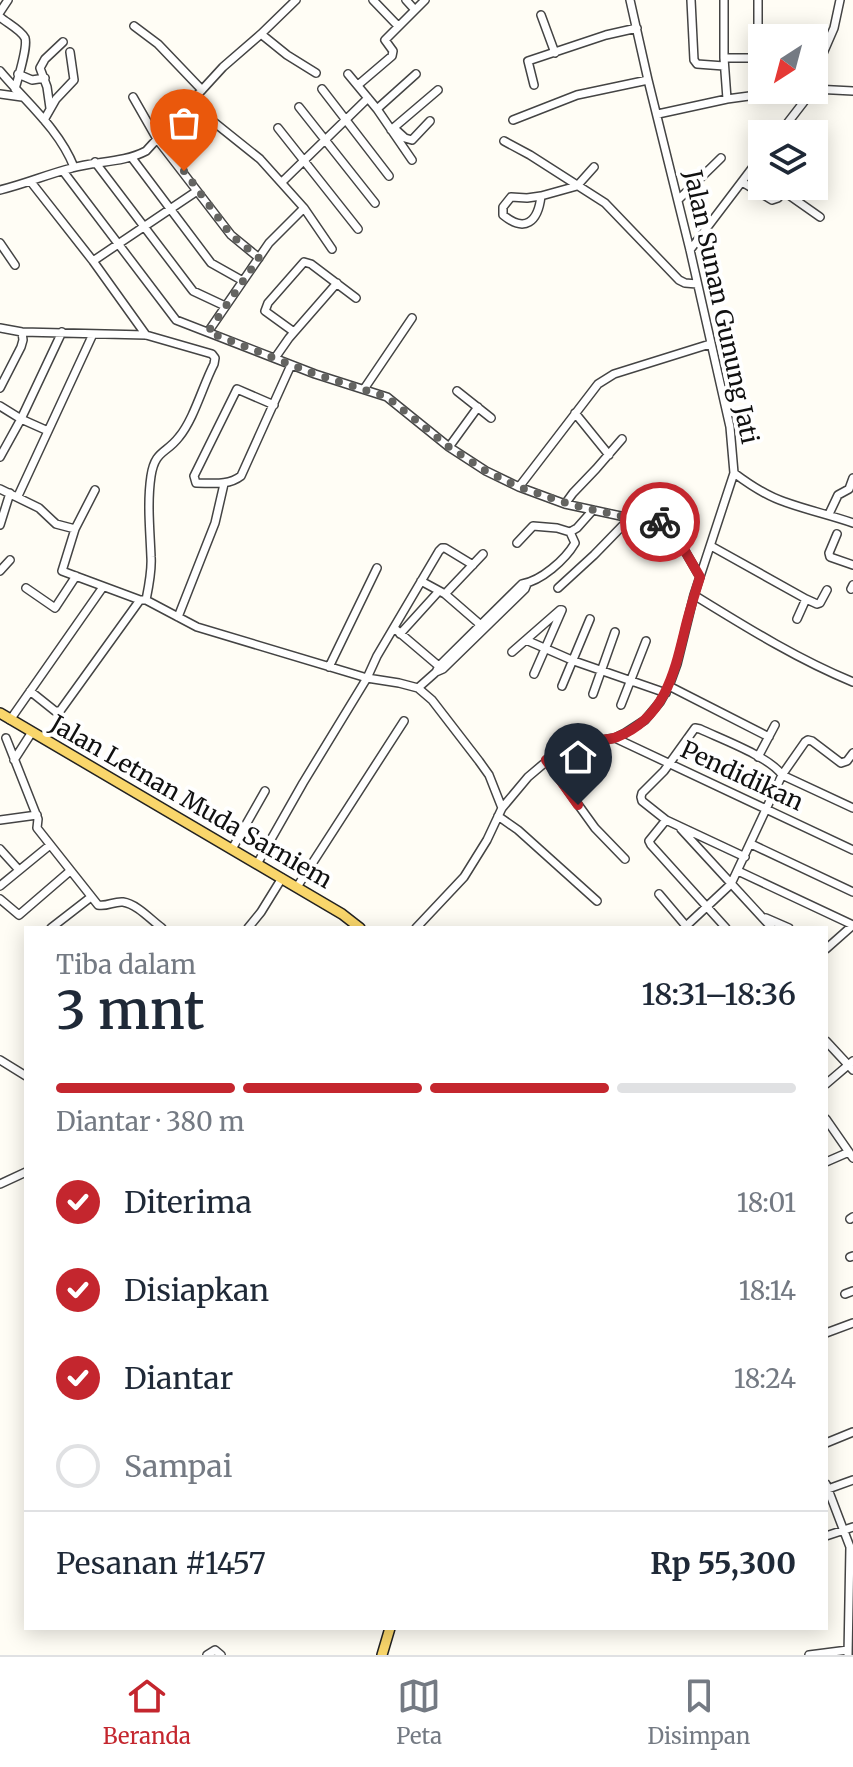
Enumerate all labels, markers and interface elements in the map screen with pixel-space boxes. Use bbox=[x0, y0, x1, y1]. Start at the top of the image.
north arrow bbox=[748, 24, 828, 104]
map controls bbox=[748, 24, 828, 200]
pin bbox=[150, 89, 218, 171]
icon: bag bbox=[162, 101, 206, 145]
button: layers bbox=[748, 120, 828, 200]
street label: Jalan Sunan Gunung Jati bbox=[677, 166, 766, 447]
courier bbox=[620, 482, 700, 562]
icon: bike bbox=[638, 500, 682, 544]
street label: Jalan Letnan Muda Sarniem bbox=[44, 708, 338, 895]
pin bbox=[544, 723, 612, 805]
street label: Pendidikan bbox=[676, 734, 809, 818]
icon: home bbox=[556, 735, 600, 779]
text: Tiba dalam bbox=[56, 948, 196, 981]
text: 18:31–18:36 bbox=[641, 975, 796, 1013]
text: 3 mnt bbox=[56, 978, 205, 1043]
text: Diantar · 380 m bbox=[56, 1105, 245, 1138]
icon: check bbox=[56, 1180, 100, 1224]
text: Diterima bbox=[124, 1183, 252, 1221]
text: 18:01 bbox=[737, 1186, 796, 1219]
icon: check bbox=[56, 1268, 100, 1312]
text: Disiapkan bbox=[124, 1271, 269, 1309]
text: 18:14 bbox=[739, 1274, 796, 1307]
icon: check bbox=[56, 1356, 100, 1400]
text: Diantar bbox=[124, 1359, 233, 1397]
text: 18:24 bbox=[734, 1362, 796, 1395]
text: Sampai bbox=[124, 1447, 232, 1485]
text: Pesanan #1457 bbox=[56, 1544, 266, 1582]
text: Rp 55,300 bbox=[650, 1544, 796, 1582]
tab: Beranda bbox=[103, 1674, 191, 1750]
tab: Peta bbox=[396, 1674, 442, 1750]
tab: Disimpan bbox=[647, 1674, 750, 1750]

